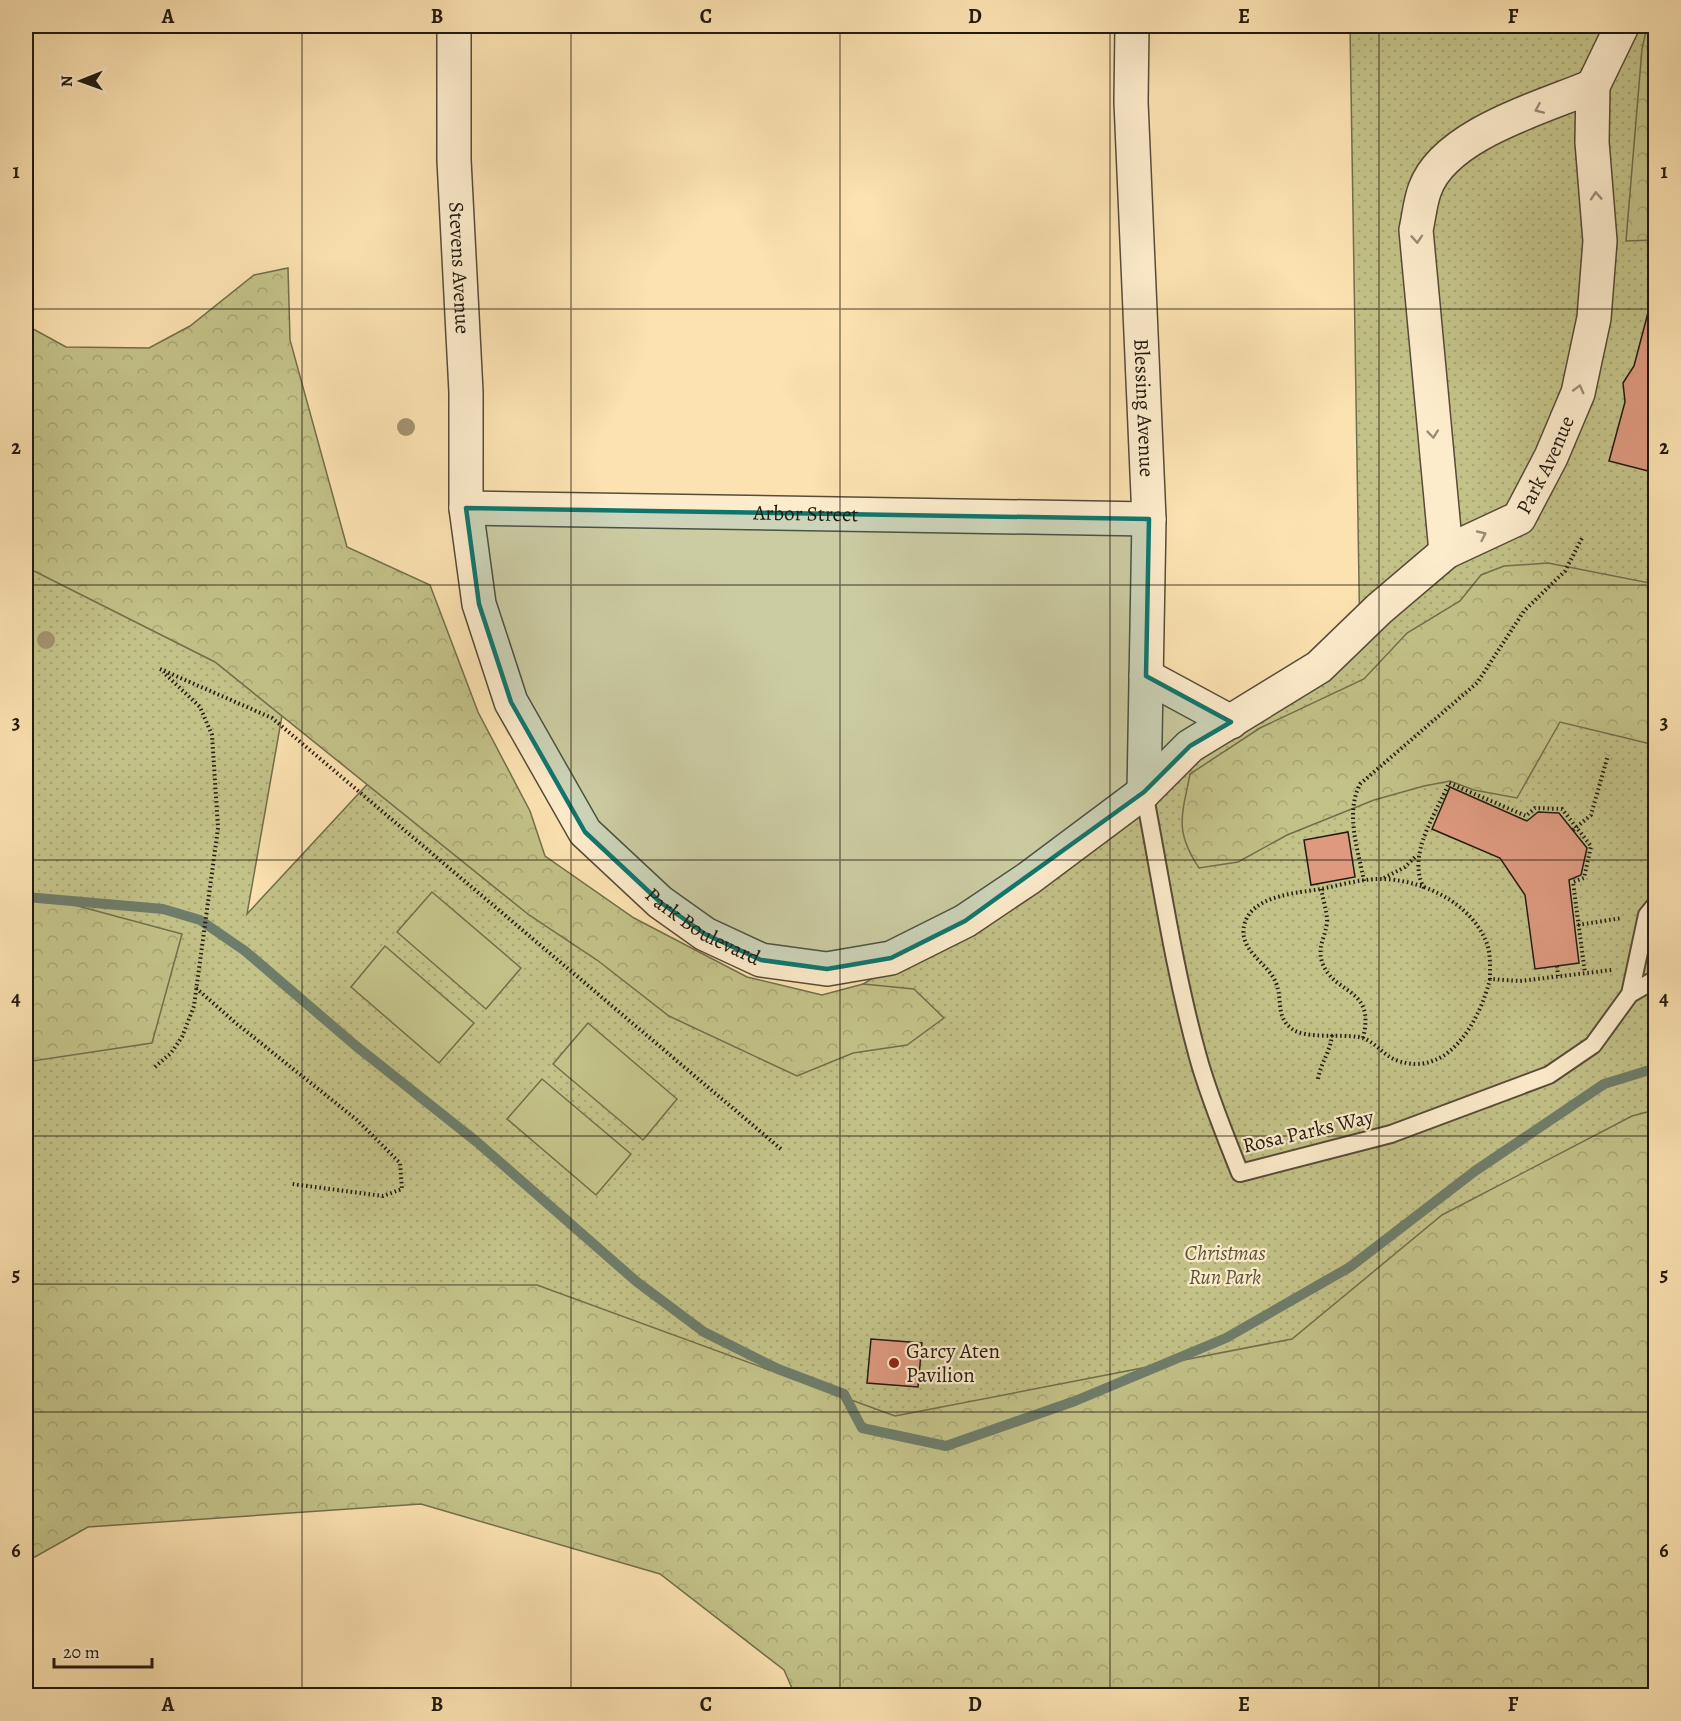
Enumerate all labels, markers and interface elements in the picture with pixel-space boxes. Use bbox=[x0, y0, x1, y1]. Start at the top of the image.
text: A bbox=[161, 3, 175, 30]
text: B bbox=[431, 3, 443, 30]
text: C bbox=[700, 3, 712, 30]
text: D bbox=[968, 3, 982, 30]
text: E bbox=[1238, 3, 1250, 30]
text: F bbox=[1508, 3, 1519, 30]
north arrow bbox=[51, 51, 111, 111]
text: N bbox=[56, 75, 78, 87]
one-way arrow bbox=[1534, 102, 1545, 114]
text: 1 bbox=[12, 158, 20, 185]
text: 1 bbox=[1660, 158, 1668, 185]
one-way arrow bbox=[1590, 191, 1603, 200]
street label: Stevens Avenue bbox=[442, 201, 477, 335]
one-way arrow bbox=[1410, 235, 1423, 244]
street label: Blessing Avenue bbox=[1127, 338, 1161, 478]
one-way arrow bbox=[1571, 384, 1584, 394]
street label: Park Avenue bbox=[1509, 411, 1581, 519]
one-way arrow bbox=[1426, 429, 1439, 438]
text: 2 bbox=[11, 434, 21, 461]
text: 2 bbox=[1659, 434, 1669, 461]
street label: Arbor Street bbox=[752, 499, 859, 528]
one-way arrow bbox=[1476, 531, 1487, 543]
text: 3 bbox=[12, 709, 20, 736]
text: 3 bbox=[1660, 709, 1668, 736]
street label: Park Boulevard bbox=[639, 881, 765, 972]
text: 4 bbox=[11, 985, 21, 1012]
text: 4 bbox=[1659, 985, 1669, 1012]
street label: Rosa Parks Way bbox=[1240, 1102, 1377, 1160]
park label: Christmas Run Park bbox=[1184, 1239, 1266, 1291]
text: 5 bbox=[12, 1261, 20, 1288]
text: 5 bbox=[1660, 1261, 1668, 1288]
place label: Garcy Aten Pavilion bbox=[906, 1337, 1000, 1389]
marker: Garcy Aten Pavilion bbox=[887, 1356, 901, 1370]
text: 6 bbox=[11, 1537, 21, 1564]
text: 6 bbox=[1659, 1537, 1669, 1564]
scale bar bbox=[54, 1631, 152, 1669]
text: 20 m bbox=[63, 1640, 100, 1664]
text: A bbox=[161, 1691, 175, 1718]
text: B bbox=[431, 1691, 443, 1718]
text: C bbox=[700, 1691, 712, 1718]
text: D bbox=[968, 1691, 982, 1718]
text: E bbox=[1238, 1691, 1250, 1718]
text: F bbox=[1508, 1691, 1519, 1718]

